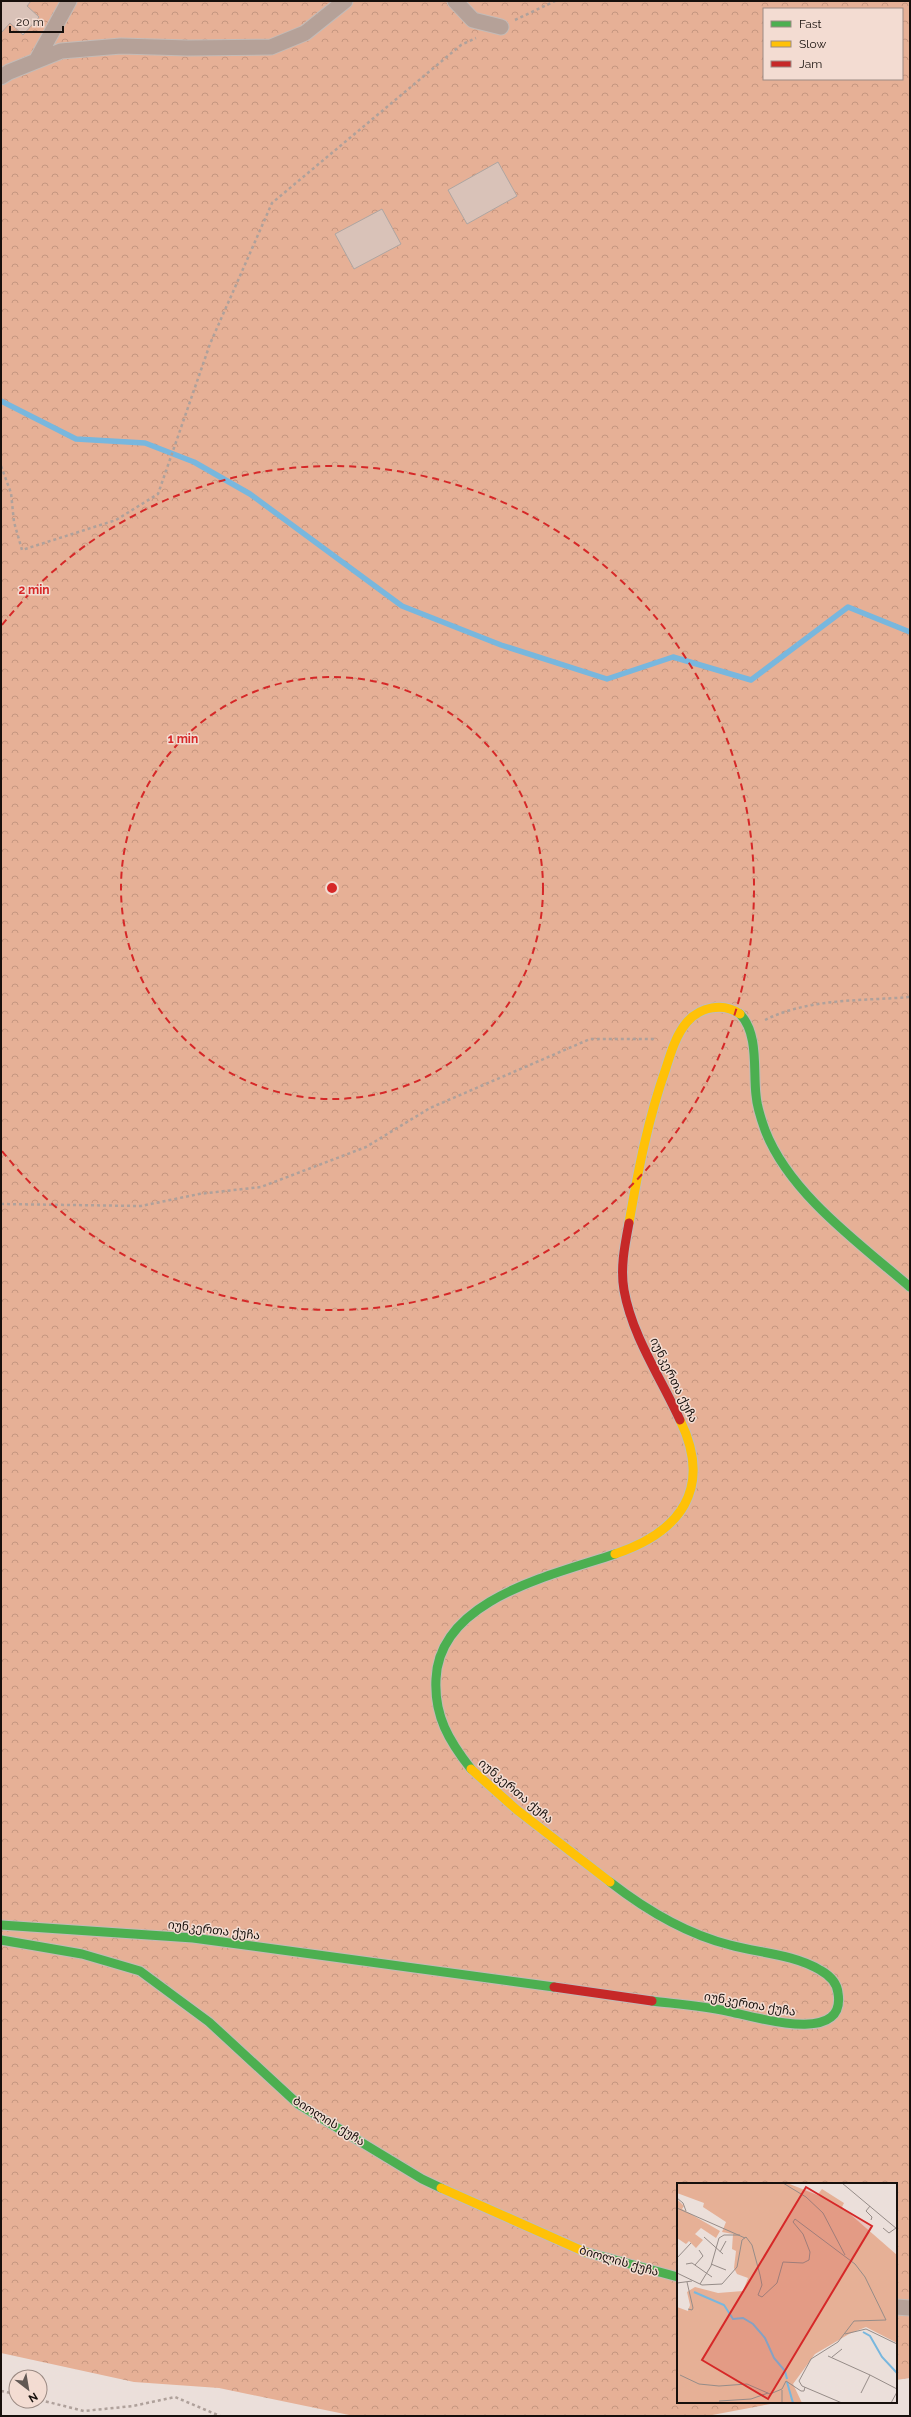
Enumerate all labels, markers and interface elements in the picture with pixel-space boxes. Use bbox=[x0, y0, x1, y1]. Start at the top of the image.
scale bar bbox=[10, 8, 63, 34]
legend bbox=[763, 8, 903, 80]
text: 20 m bbox=[16, 15, 44, 29]
text: Fast bbox=[799, 17, 822, 31]
text: Slow bbox=[799, 37, 826, 51]
text: Jam bbox=[799, 57, 822, 71]
text: 2 min bbox=[18, 583, 50, 597]
text: 1 min bbox=[168, 732, 198, 746]
centre of rings bbox=[325, 881, 339, 895]
street label: იუნკერთა ქუჩა bbox=[647, 1335, 701, 1425]
street label: იუნკერთა ქუჩა bbox=[476, 1756, 556, 1826]
street label: იუნკერთა ქუჩა bbox=[167, 1917, 261, 1943]
street label: იუნკერთა ქუჩა bbox=[703, 1989, 797, 2019]
street label: ბიოლის ქუჩა bbox=[290, 2093, 368, 2150]
inset map bbox=[677, 2183, 897, 2403]
street label: ბიოლის ქუჩა bbox=[577, 2243, 660, 2280]
north arrow bbox=[8, 2369, 48, 2409]
text: N bbox=[26, 2389, 40, 2405]

